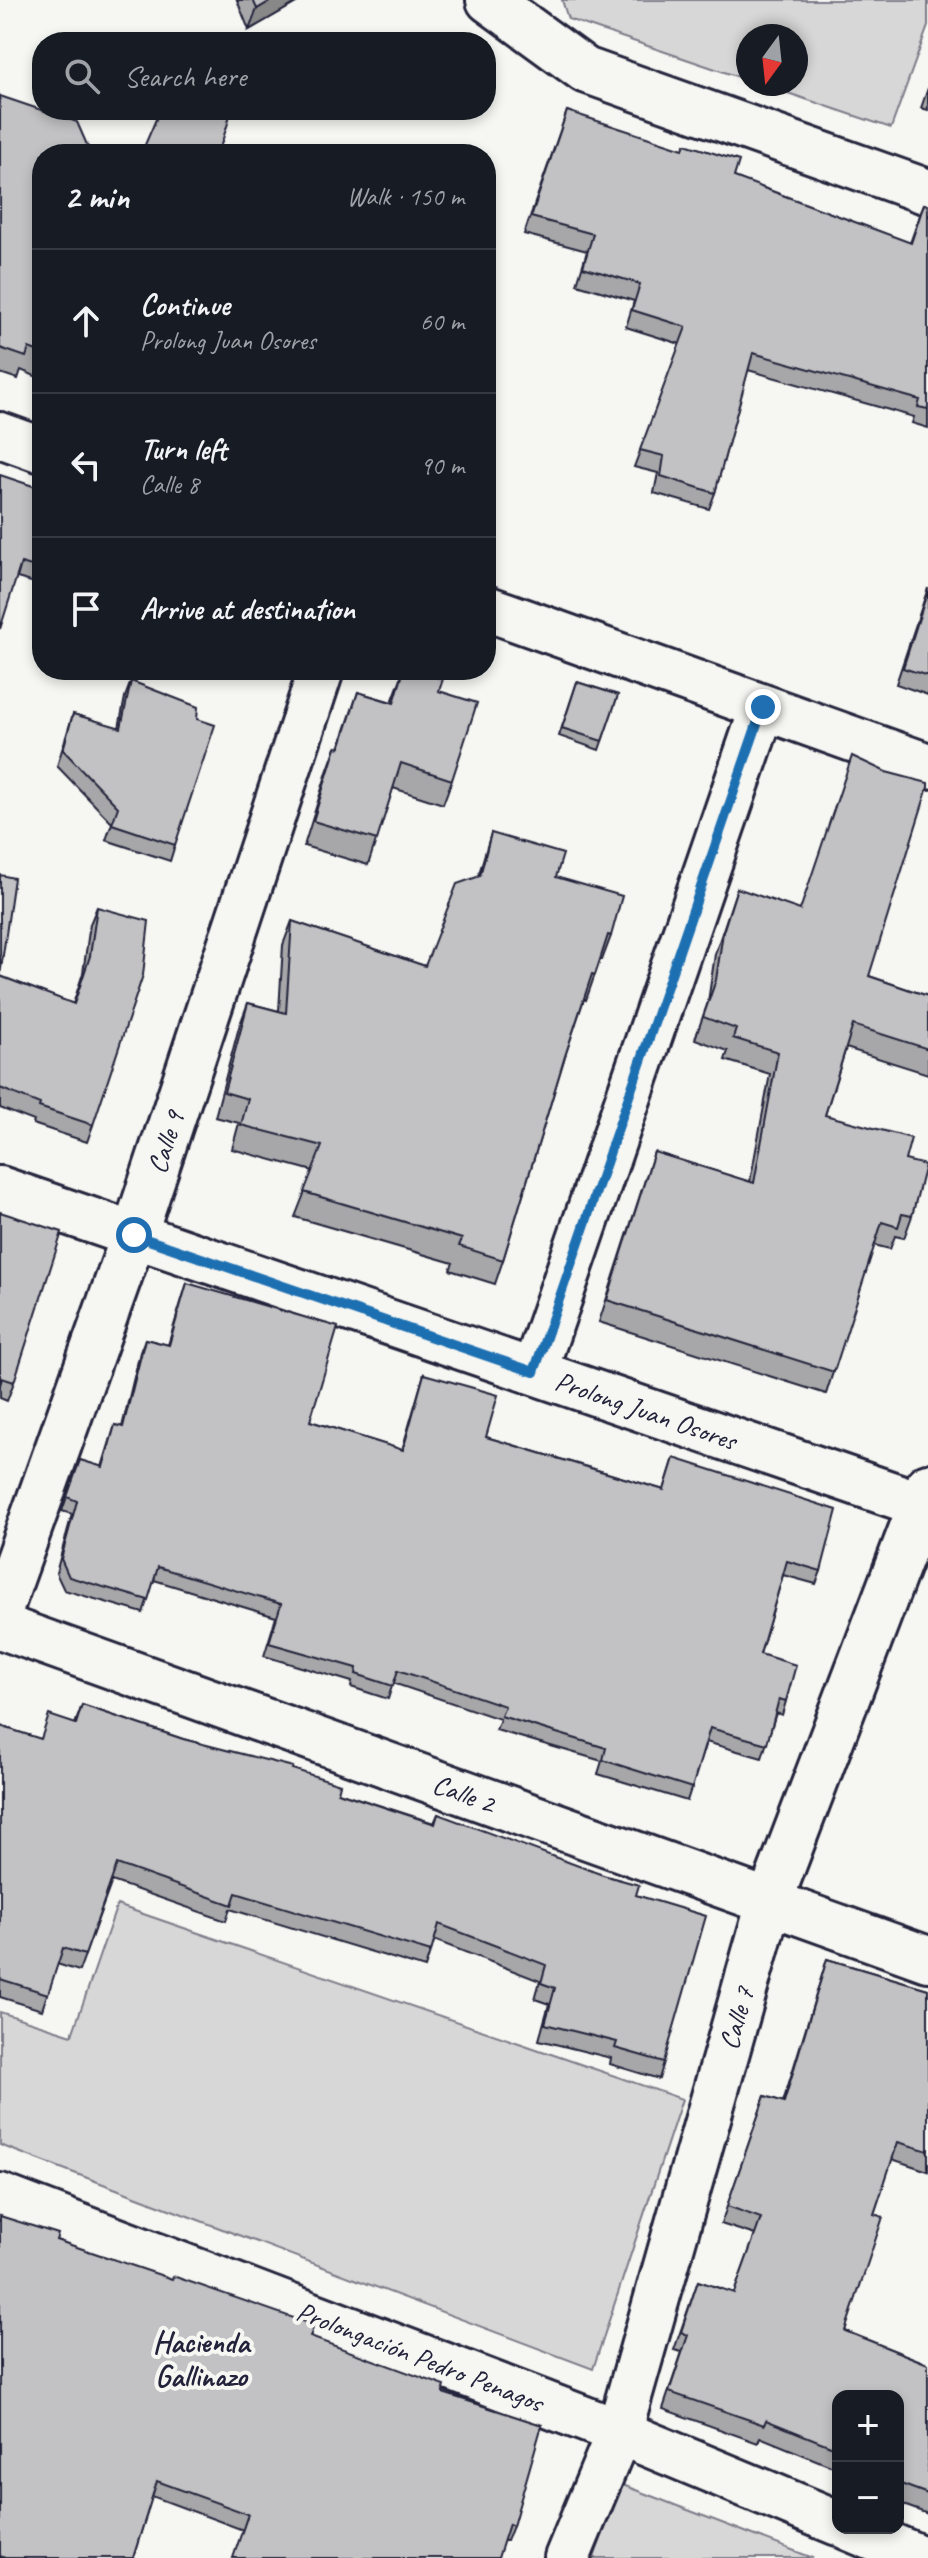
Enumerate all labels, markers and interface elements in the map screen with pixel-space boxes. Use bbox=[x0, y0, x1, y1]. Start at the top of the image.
north arrow bbox=[736, 24, 808, 96]
search box bbox=[32, 32, 496, 120]
icon: search bbox=[60, 54, 104, 98]
text: Search here bbox=[124, 57, 246, 95]
text: 2 min bbox=[64, 175, 129, 218]
text: Walk · 150 m bbox=[347, 180, 464, 213]
text: Continue bbox=[140, 286, 230, 324]
icon: ahead bbox=[64, 299, 108, 343]
text: 60 m bbox=[420, 305, 464, 338]
text: Prolong Juan Osores bbox=[140, 324, 316, 357]
text: Turn left bbox=[140, 430, 227, 468]
icon: left bbox=[64, 443, 108, 487]
text: 90 m bbox=[420, 449, 464, 482]
text: Calle 8 bbox=[140, 468, 199, 501]
icon: arrive bbox=[64, 587, 108, 631]
text: Arrive at destination bbox=[140, 590, 355, 628]
route end bbox=[745, 689, 781, 725]
street label: Calle 9 bbox=[139, 1104, 193, 1178]
route start bbox=[116, 1217, 152, 1253]
street label: Prolong Juan Osores bbox=[551, 1363, 743, 1459]
street label: Calle 2 bbox=[428, 1766, 502, 1822]
street label: Calle 7 bbox=[711, 1982, 762, 2053]
street label: Prolongación Pedro Penagos bbox=[292, 2293, 550, 2420]
district label: Hacienda Gallinazo bbox=[153, 2323, 252, 2395]
map controls bbox=[832, 2390, 904, 2534]
button: + bbox=[832, 2390, 904, 2462]
button: − bbox=[832, 2462, 904, 2534]

